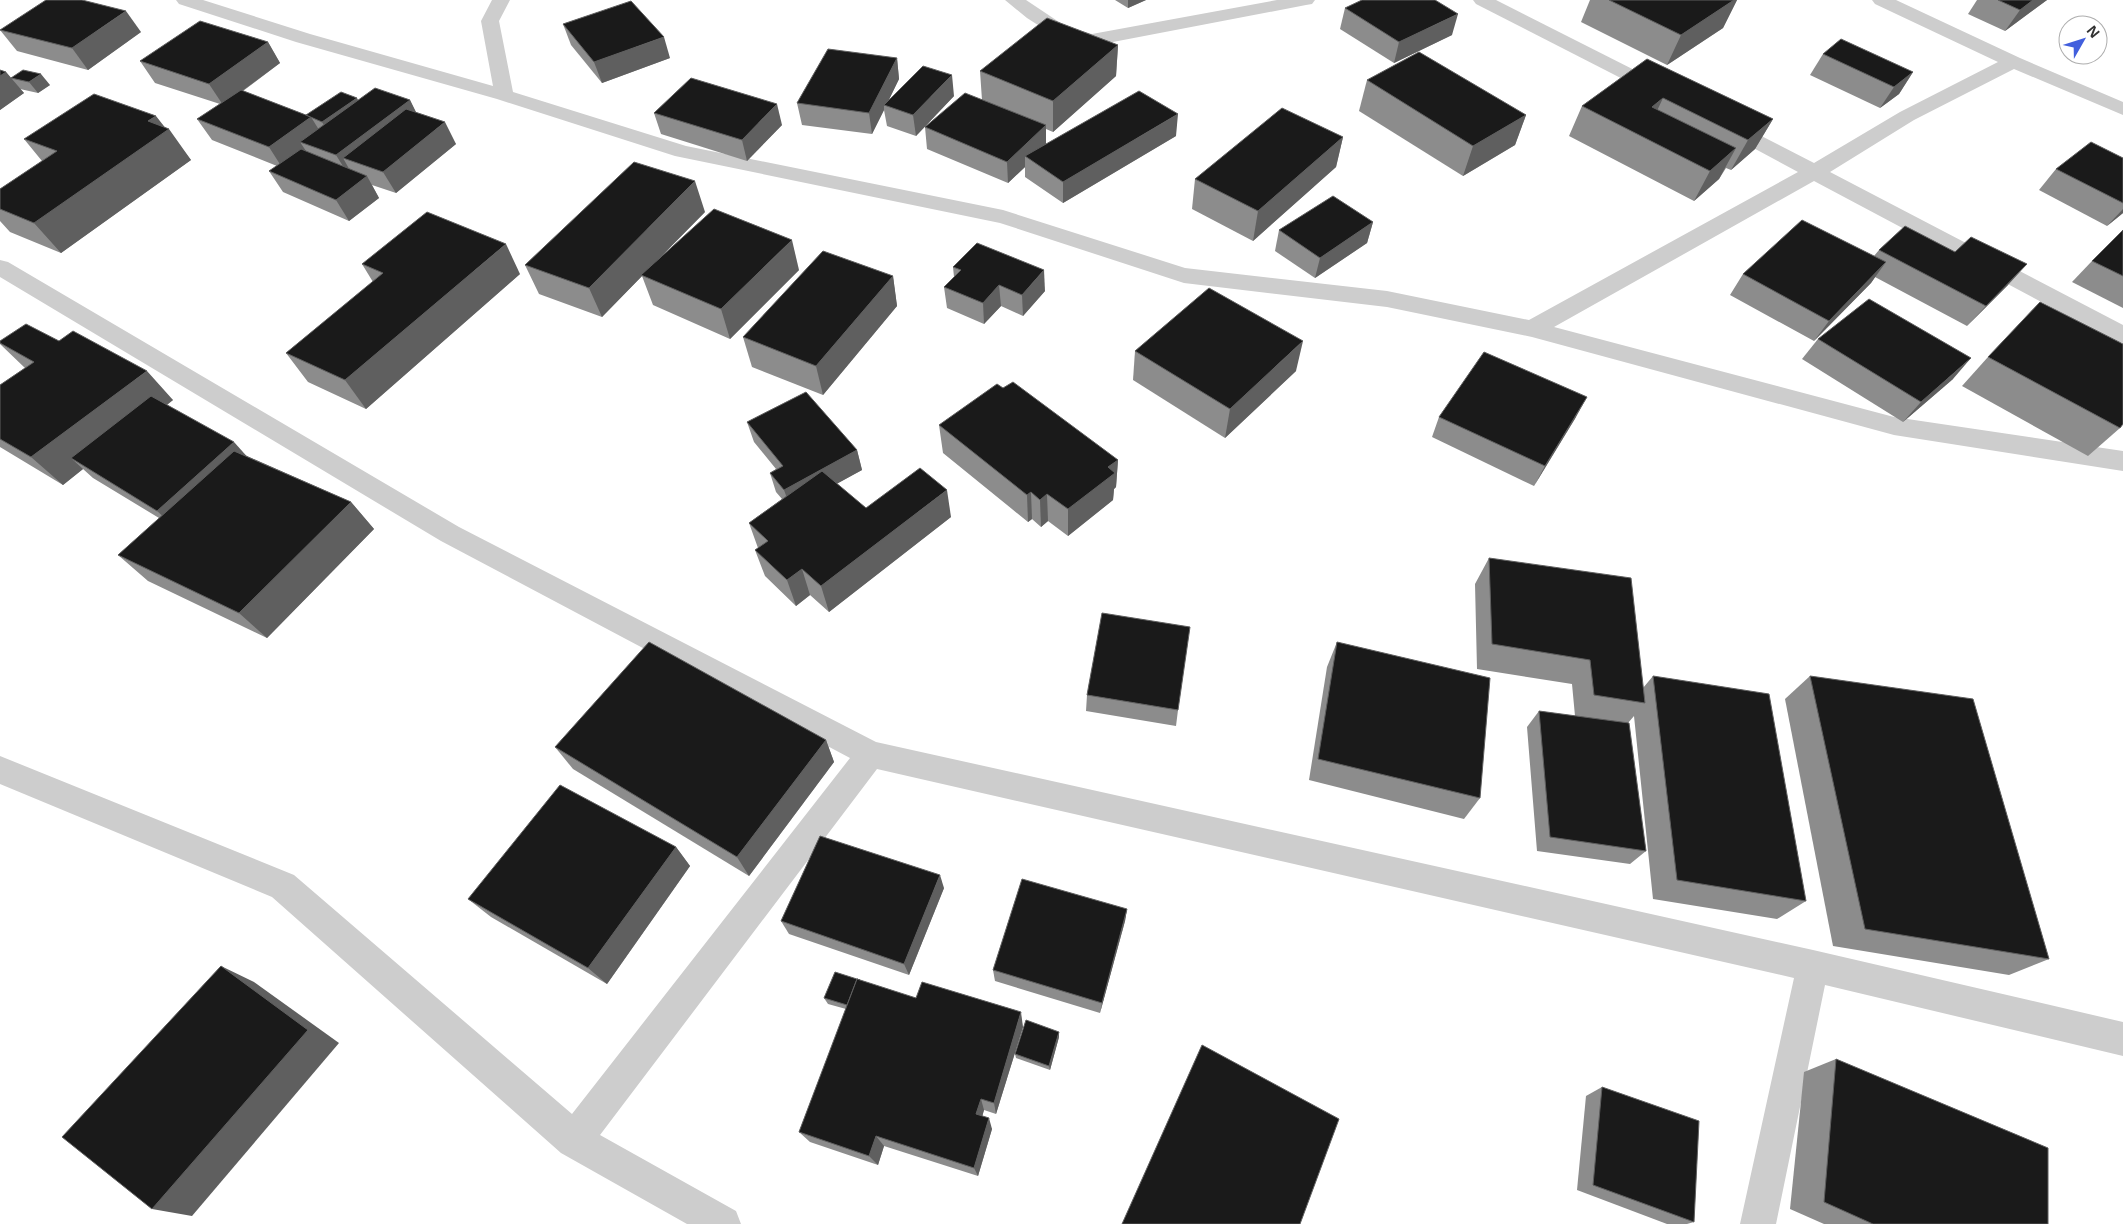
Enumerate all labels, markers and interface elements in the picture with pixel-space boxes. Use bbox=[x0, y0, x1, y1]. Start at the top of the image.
north arrow bbox=[2058, 15, 2108, 65]
text: N bbox=[2083, 21, 2104, 42]

